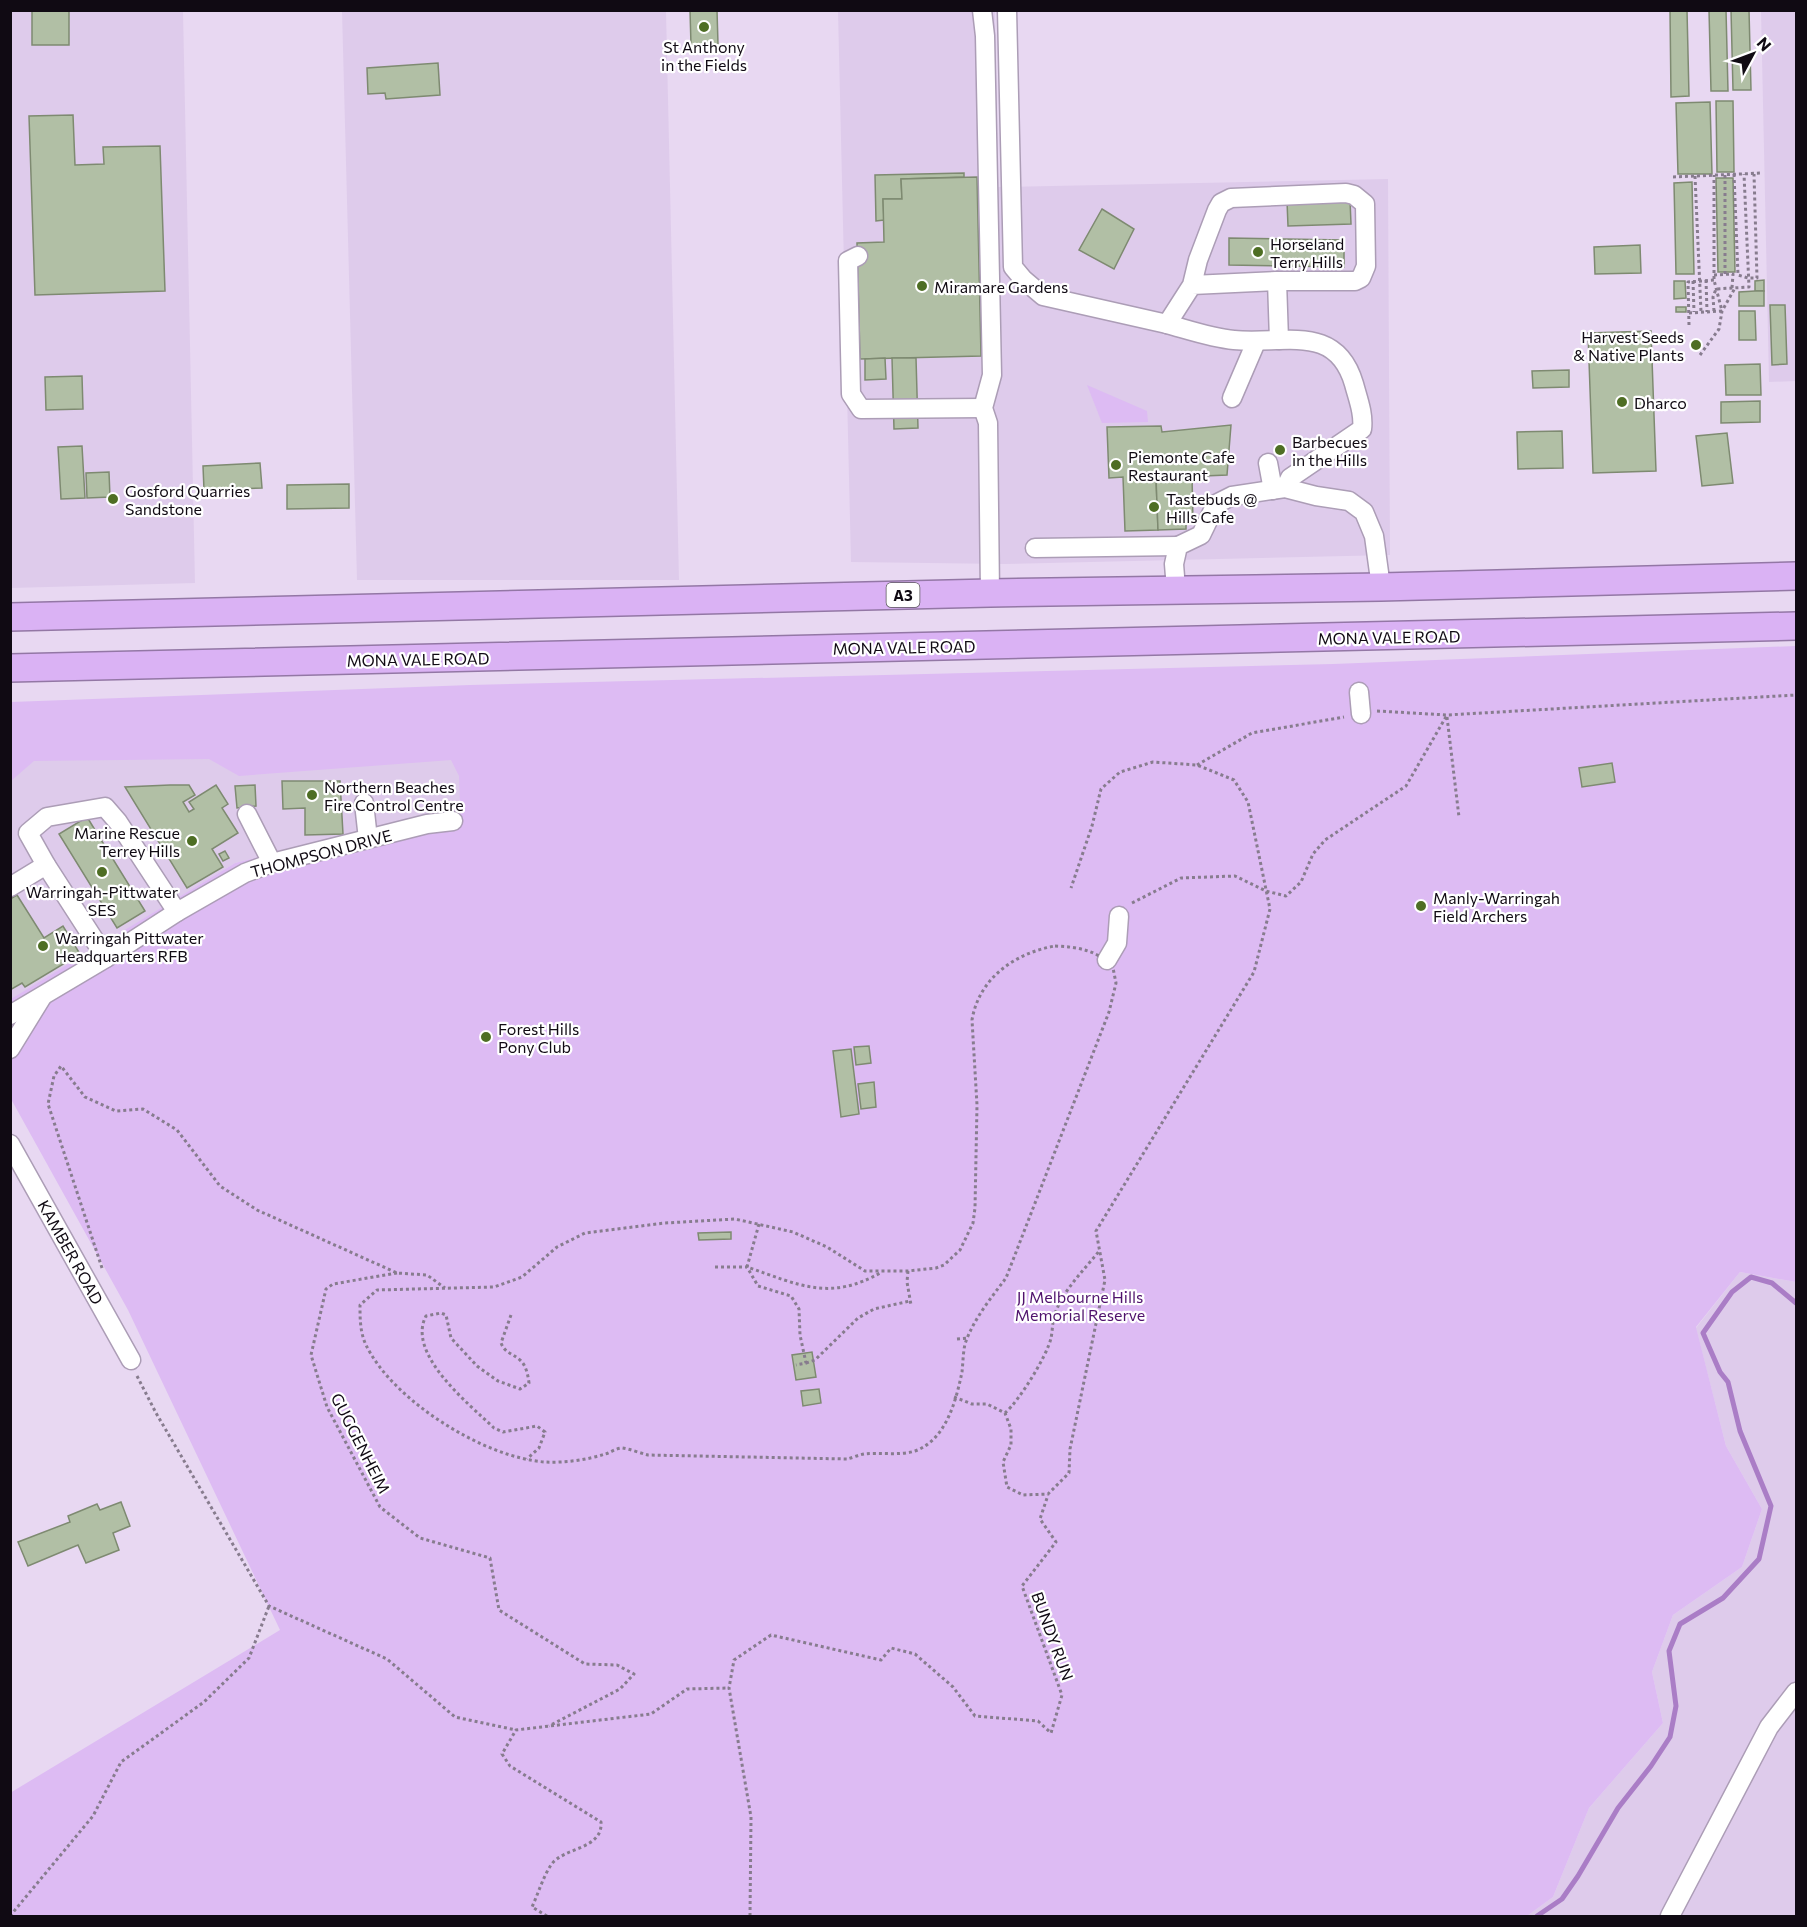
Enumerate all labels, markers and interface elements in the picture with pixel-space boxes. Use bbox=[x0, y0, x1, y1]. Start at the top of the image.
marker: St Anthony in the Fields bbox=[697, 20, 711, 34]
north arrow bbox=[1723, 24, 1783, 84]
text: N bbox=[1754, 33, 1776, 55]
place label: St Anthony in the Fields bbox=[661, 37, 747, 74]
place label: Horseland Terry Hills bbox=[1270, 234, 1344, 271]
marker: Horseland Terry Hills bbox=[1251, 245, 1265, 259]
place label: Miramare Gardens bbox=[934, 277, 1068, 296]
marker: Miramare Gardens bbox=[915, 279, 929, 293]
place label: Harvest Seeds & Native Plants bbox=[1573, 327, 1684, 364]
marker: Harvest Seeds & Native Plants bbox=[1689, 338, 1703, 352]
place label: Dharco bbox=[1634, 393, 1687, 412]
marker: Dharco bbox=[1615, 395, 1629, 409]
place label: Barbecues in the Hills bbox=[1292, 432, 1368, 469]
marker: Barbecues in the Hills bbox=[1273, 443, 1287, 457]
place label: Piemonte Cafe Restaurant bbox=[1128, 447, 1235, 484]
marker: Piemonte Cafe Restaurant bbox=[1109, 458, 1123, 472]
place label: Gosford Quarries Sandstone bbox=[125, 481, 250, 518]
place label: Tastebuds @ Hills Cafe bbox=[1166, 489, 1257, 526]
marker: Gosford Quarries Sandstone bbox=[106, 492, 120, 506]
marker: Tastebuds @ Hills Cafe bbox=[1147, 500, 1161, 514]
road number: A3 bbox=[886, 583, 920, 607]
street label: MONA VALE ROAD bbox=[1317, 626, 1461, 648]
street label: MONA VALE ROAD bbox=[832, 636, 976, 658]
street label: MONA VALE ROAD bbox=[346, 648, 490, 670]
place label: Northern Beaches Fire Control Centre bbox=[324, 777, 464, 814]
marker: Northern Beaches Fire Control Centre bbox=[305, 788, 319, 802]
place label: Marine Rescue Terrey Hills bbox=[74, 823, 180, 860]
street label: THOMPSON DRIVE bbox=[248, 825, 394, 881]
marker: Marine Rescue Terrey Hills bbox=[185, 834, 199, 848]
marker: Warringah-Pittwater SES bbox=[95, 865, 109, 879]
place label: Warringah-Pittwater SES bbox=[26, 882, 179, 919]
place label: Manly-Warringah Field Archers bbox=[1433, 888, 1560, 925]
marker: Manly-Warringah Field Archers bbox=[1414, 899, 1428, 913]
place label: Warringah Pittwater Headquarters RFB bbox=[55, 928, 204, 965]
marker: Warringah Pittwater Headquarters RFB bbox=[36, 939, 50, 953]
place label: Forest Hills Pony Club bbox=[498, 1019, 579, 1056]
marker: Forest Hills Pony Club bbox=[479, 1030, 493, 1044]
street label: KAMBER ROAD bbox=[34, 1196, 108, 1308]
park label: JJ Melbourne Hills Memorial Reserve bbox=[1015, 1287, 1145, 1324]
street label: GUGGENHEIM bbox=[328, 1390, 394, 1496]
street label: BUNDY RUN bbox=[1028, 1589, 1078, 1683]

